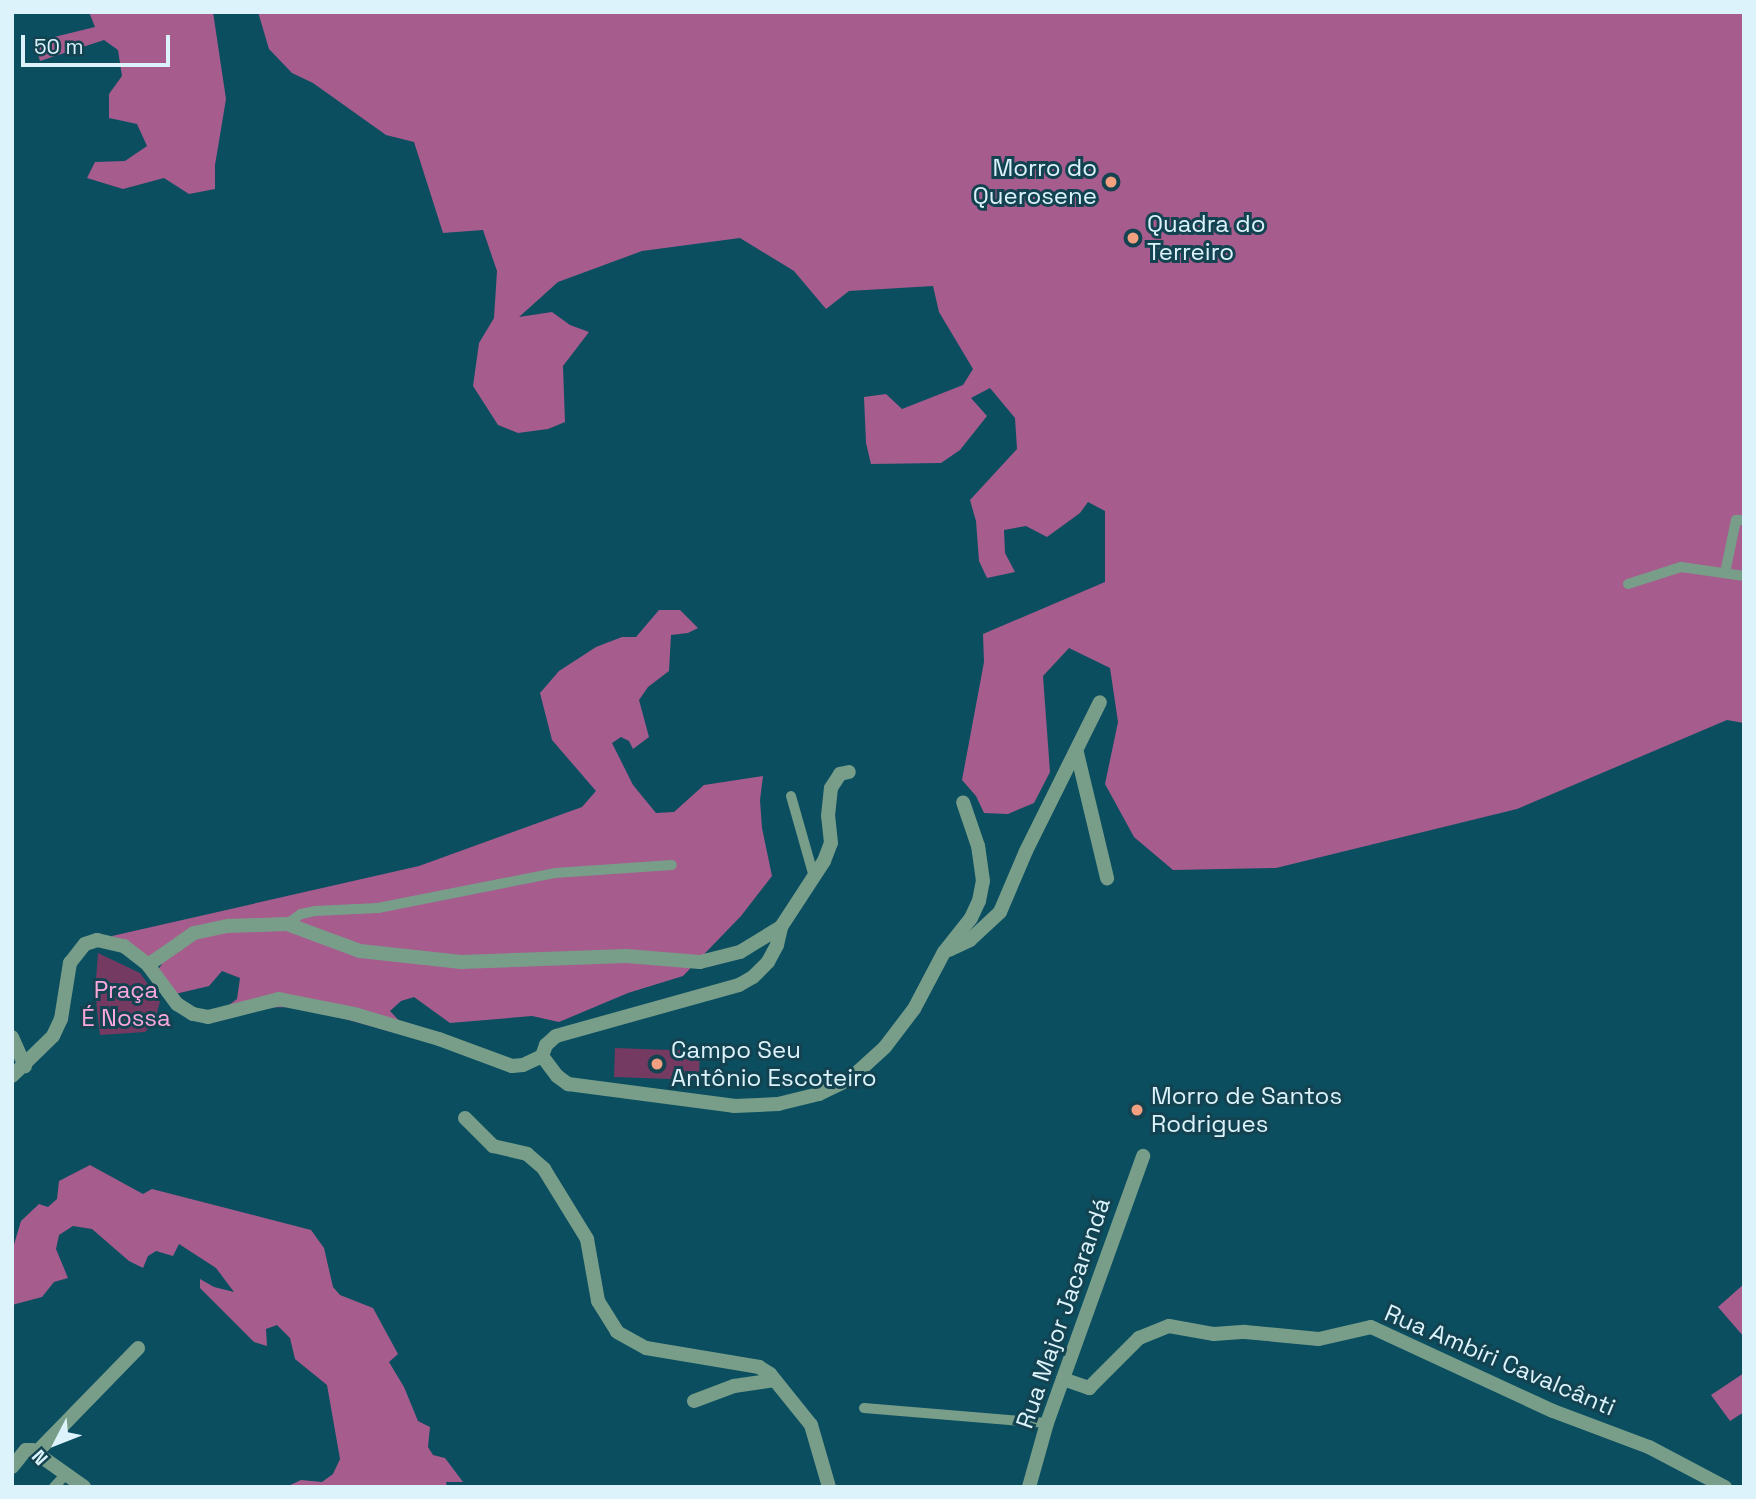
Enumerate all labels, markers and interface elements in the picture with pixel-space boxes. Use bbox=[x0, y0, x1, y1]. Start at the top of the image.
scale bar bbox=[24, 21, 173, 65]
text: 50 m bbox=[34, 33, 84, 60]
place label: Morro do Querosene bbox=[973, 154, 1097, 210]
marker: Morro do Querosene bbox=[1103, 174, 1119, 190]
place label: Quadra do Terreiro bbox=[1147, 210, 1266, 266]
marker: Quadra do Terreiro bbox=[1125, 230, 1141, 246]
park label: Praça É Nossa bbox=[81, 976, 171, 1032]
place label: Campo Seu Antônio Escoteiro bbox=[671, 1036, 877, 1092]
marker: Campo Seu Antônio Escoteiro bbox=[649, 1056, 665, 1072]
place label: Morro de Santos Rodrigues bbox=[1151, 1082, 1342, 1138]
marker: Morro de Santos Rodrigues bbox=[1129, 1102, 1145, 1118]
street label: Rua Major Jacarandá bbox=[1010, 1194, 1116, 1432]
street label: Rua Ambíri Cavalcânti bbox=[1380, 1298, 1620, 1422]
north arrow bbox=[21, 1408, 91, 1478]
text: N bbox=[26, 1444, 54, 1470]

